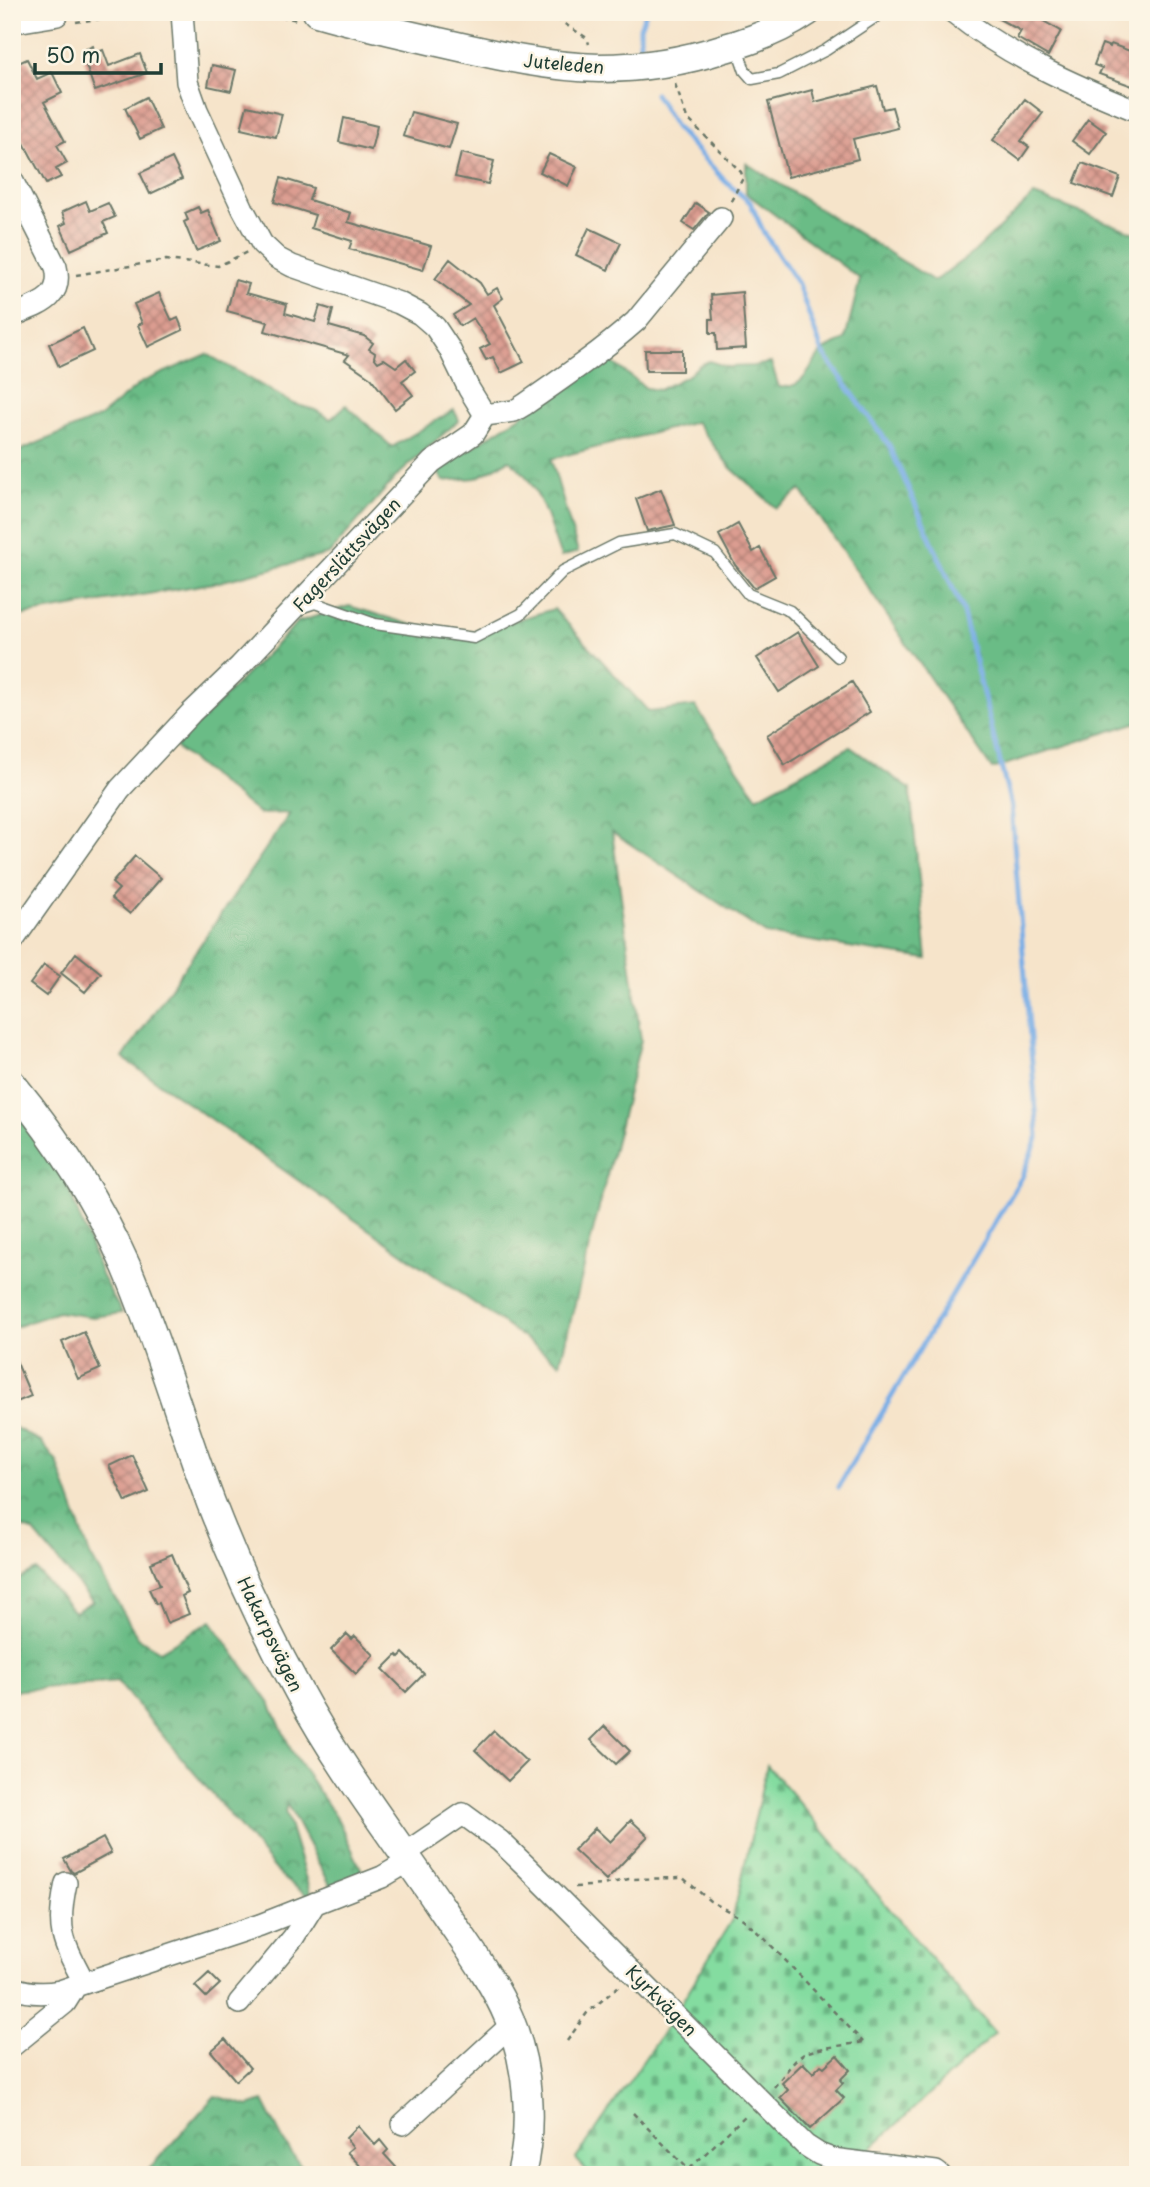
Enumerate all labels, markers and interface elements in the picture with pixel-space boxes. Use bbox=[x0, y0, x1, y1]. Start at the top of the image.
scale bar bbox=[35, 32, 161, 76]
text: 50 m bbox=[46, 38, 100, 70]
street label: Juteleden bbox=[523, 46, 605, 80]
street label: Fagerslättsvägen bbox=[286, 491, 406, 617]
street label: Hakarpsvägen bbox=[231, 1572, 311, 1696]
street label: Kyrkvägen bbox=[620, 1958, 704, 2042]

